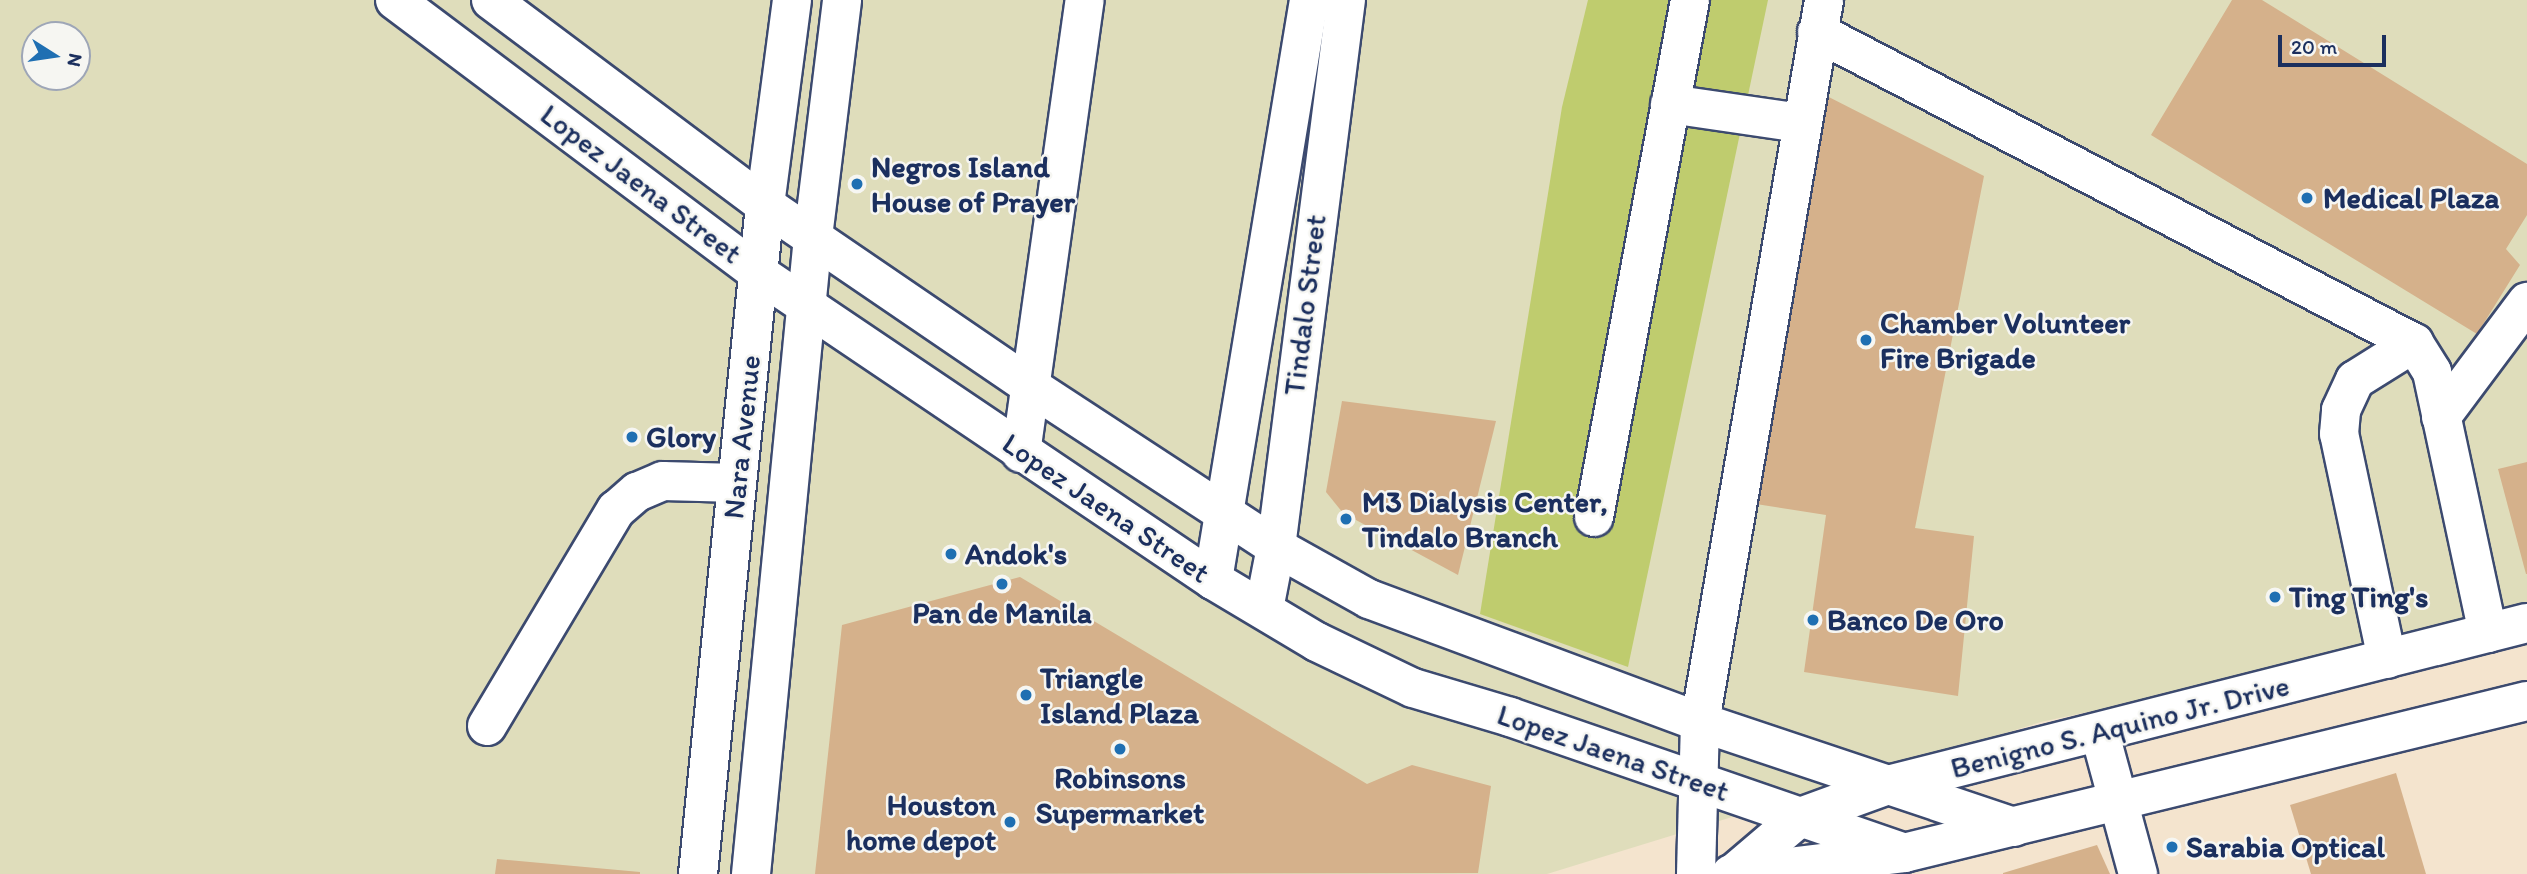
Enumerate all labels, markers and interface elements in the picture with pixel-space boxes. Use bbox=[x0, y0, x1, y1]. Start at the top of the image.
north arrow bbox=[21, 21, 91, 91]
scale bar bbox=[2282, 21, 2390, 65]
text: 20 m bbox=[2291, 34, 2337, 59]
text: N bbox=[62, 51, 88, 69]
street label: Lopez Jaena Street bbox=[533, 96, 749, 272]
place label: Negros Island House of Prayer bbox=[871, 149, 1076, 220]
marker: Negros Island House of Prayer bbox=[849, 176, 865, 192]
place label: Medical Plaza bbox=[2323, 180, 2499, 216]
marker: Medical Plaza bbox=[2297, 188, 2317, 208]
street label: Tindalo Street bbox=[1276, 212, 1334, 398]
place label: Chamber Volunteer Fire Brigade bbox=[1880, 305, 2128, 376]
marker: Chamber Volunteer Fire Brigade bbox=[1858, 332, 1874, 348]
street label: Nara Avenue bbox=[716, 354, 768, 520]
place label: Glory bbox=[646, 419, 716, 455]
street label: Lopez Jaena Street bbox=[995, 425, 1217, 591]
marker: Glory bbox=[624, 429, 640, 445]
place label: M3 Dialysis Center, Tindalo Branch bbox=[1362, 484, 1610, 554]
marker: M3 Dialysis Center, Tindalo Branch bbox=[1336, 509, 1356, 529]
place label: Andok's bbox=[965, 536, 1067, 572]
marker: Andok's bbox=[943, 546, 959, 562]
marker: Pan de Manila bbox=[994, 576, 1010, 592]
place label: Ting Ting's bbox=[2289, 579, 2428, 615]
marker: Ting Ting's bbox=[2267, 589, 2283, 605]
place label: Pan de Manila bbox=[912, 595, 1092, 631]
place label: Banco De Oro bbox=[1827, 602, 2005, 638]
marker: Banco De Oro bbox=[1805, 612, 1821, 628]
place label: Triangle Island Plaza bbox=[1040, 660, 1199, 730]
street label: Benigno S. Aquino Jr. Drive bbox=[1947, 667, 2293, 787]
marker: Triangle Island Plaza bbox=[1018, 687, 1034, 703]
street label: Lopez Jaena Street bbox=[1492, 696, 1734, 810]
marker: Robinsons Supermarket bbox=[1112, 741, 1128, 757]
place label: Robinsons Supermarket bbox=[1036, 760, 1204, 830]
place label: Houston home depot bbox=[847, 787, 996, 858]
marker: Houston home depot bbox=[1002, 814, 1018, 830]
place label: Sarabia Optical bbox=[2186, 829, 2385, 865]
marker: Sarabia Optical bbox=[2164, 839, 2180, 855]

